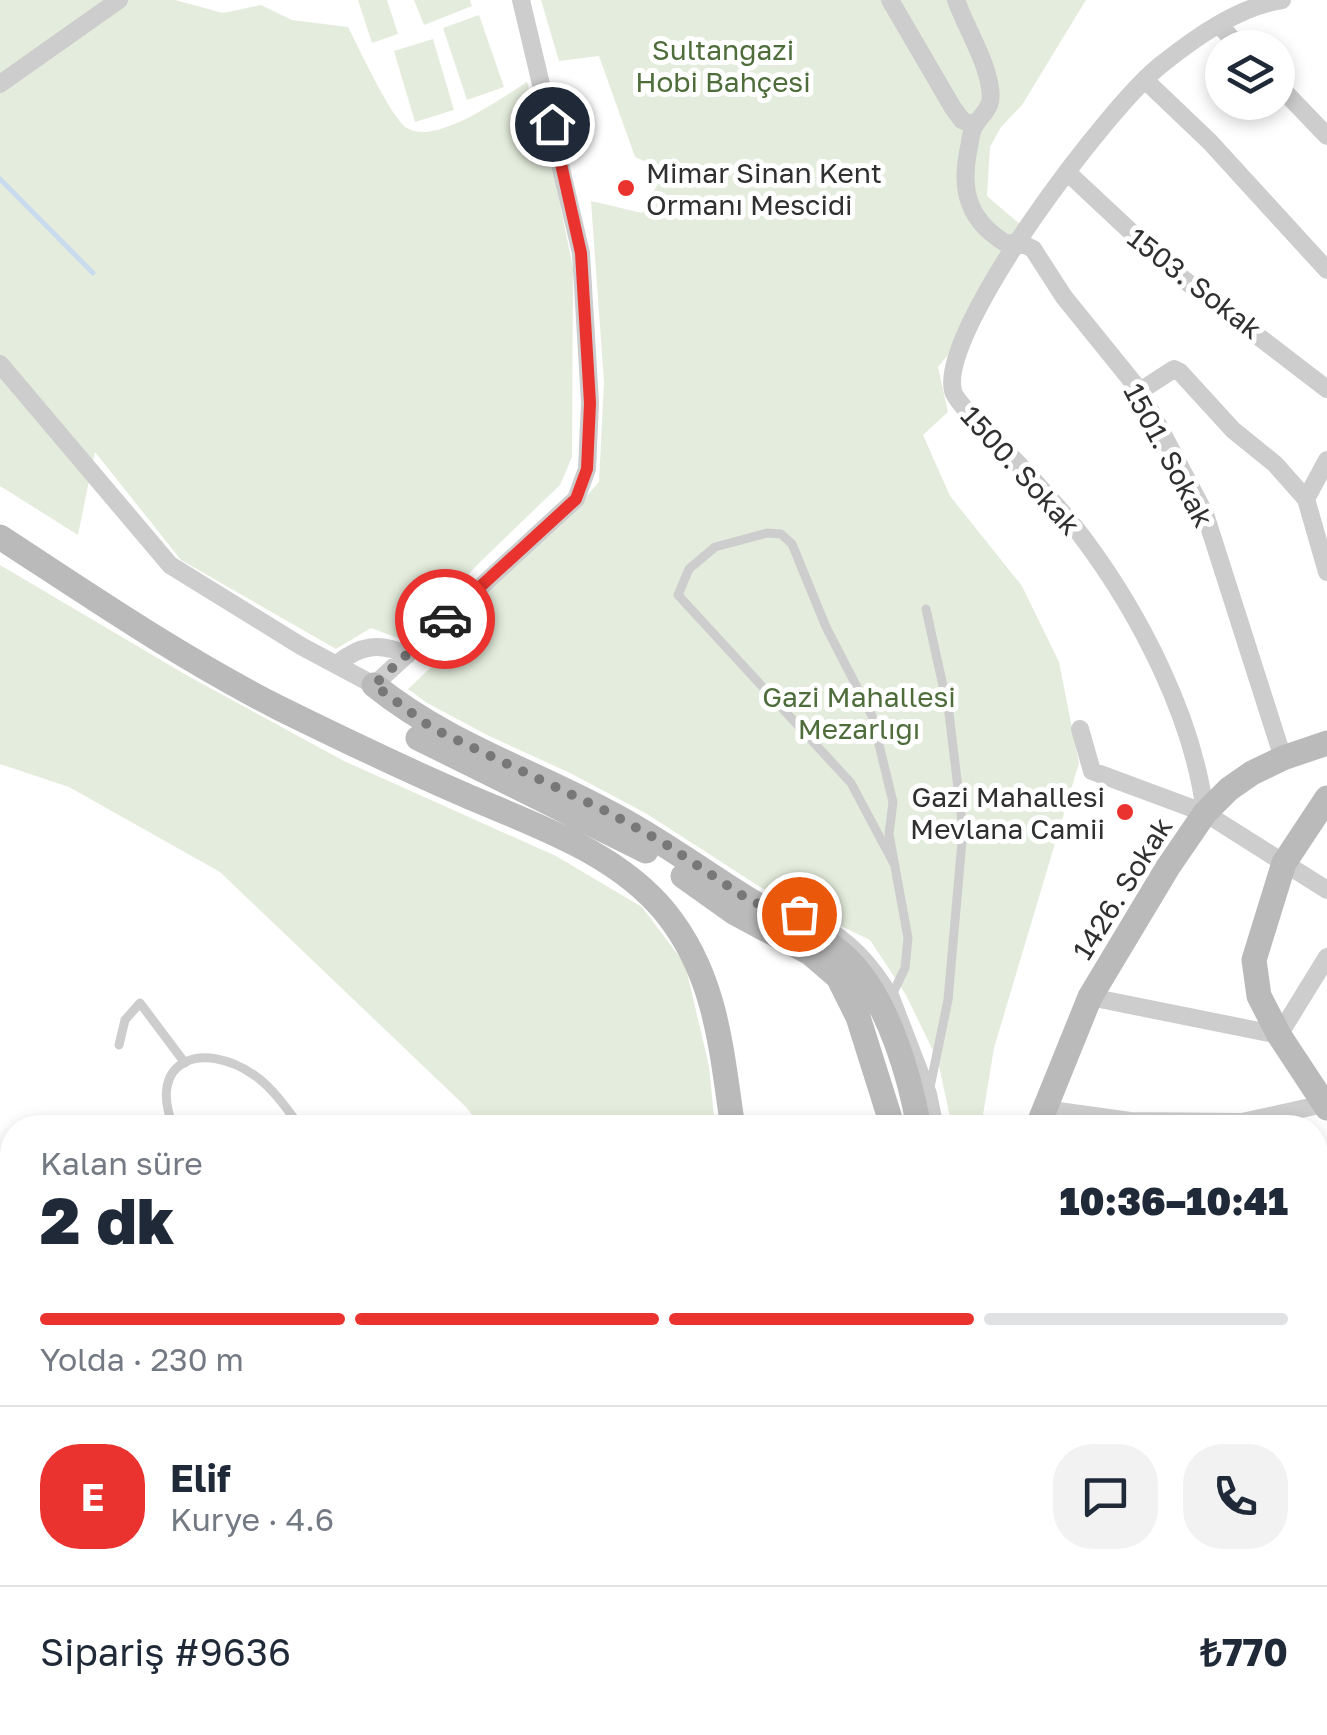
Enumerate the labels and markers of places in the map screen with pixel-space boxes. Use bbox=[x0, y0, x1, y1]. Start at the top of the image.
pin bbox=[510, 82, 595, 167]
place label: Mimar Sinan Kent Ormanı Mescidi bbox=[646, 156, 882, 221]
marker: Mimar Sinan Kent Ormanı Mescidi bbox=[615, 177, 637, 199]
place label: Gazi Mahallesi Mevlana Camii bbox=[910, 780, 1105, 845]
marker: Gazi Mahallesi Mevlana Camii bbox=[1114, 801, 1136, 823]
pin bbox=[757, 872, 842, 957]

